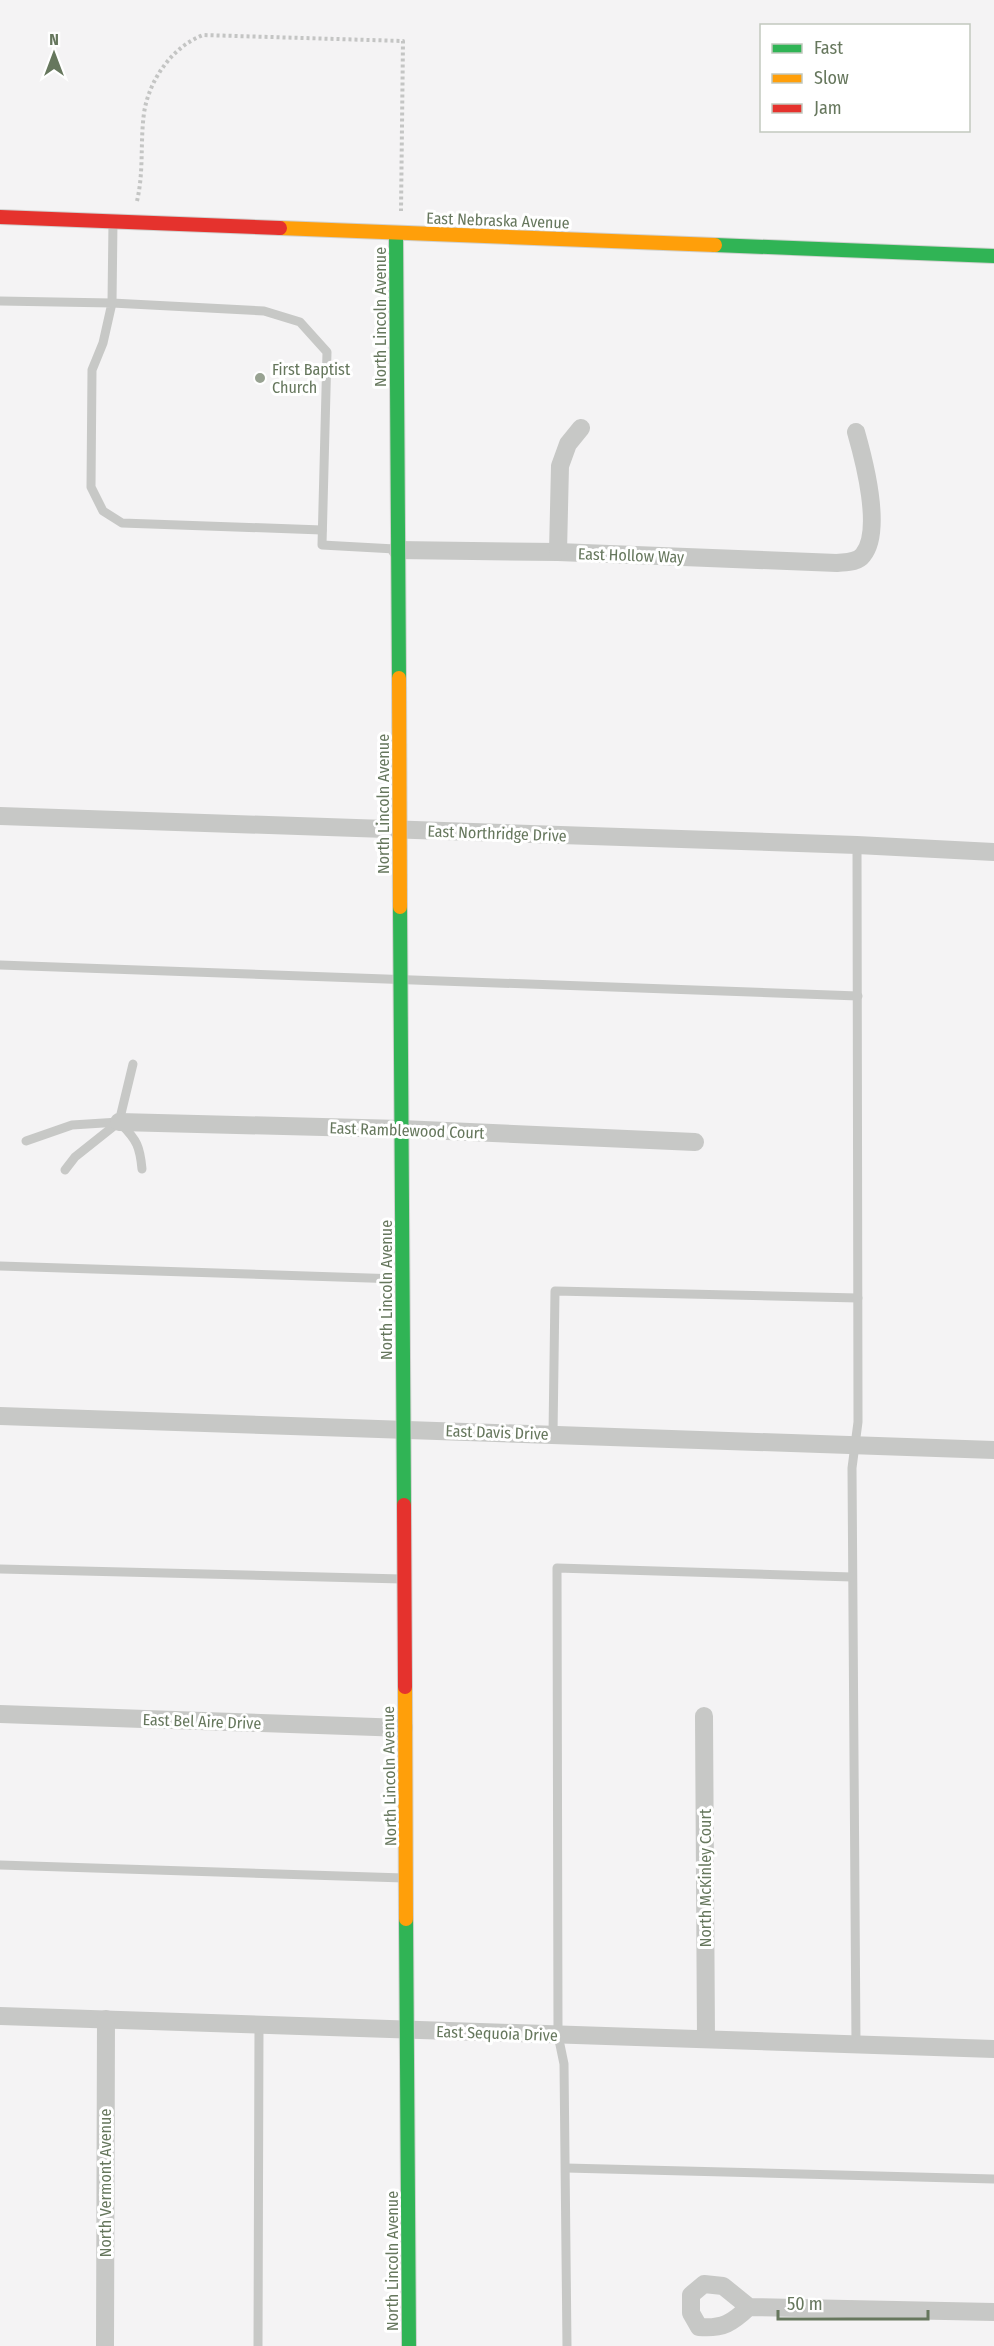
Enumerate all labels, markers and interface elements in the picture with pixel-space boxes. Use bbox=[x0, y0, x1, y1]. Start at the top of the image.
north arrow bbox=[24, 24, 84, 84]
legend bbox=[760, 24, 970, 132]
text: N bbox=[49, 30, 59, 49]
text: Fast bbox=[814, 37, 843, 59]
text: Slow bbox=[814, 67, 849, 89]
text: Jam bbox=[814, 97, 842, 119]
street label: East Nebraska Avenue bbox=[426, 209, 570, 233]
street label: North Lincoln Avenue bbox=[371, 247, 390, 387]
place label: First Baptist Church bbox=[272, 360, 351, 397]
marker: First Baptist Church bbox=[253, 371, 267, 385]
street label: East Hollow Way bbox=[578, 544, 685, 567]
street label: North Lincoln Avenue bbox=[374, 734, 393, 874]
street label: East Northridge Drive bbox=[427, 822, 567, 845]
street label: East Ramblewood Court bbox=[329, 1118, 486, 1143]
street label: North Lincoln Avenue bbox=[377, 1220, 396, 1360]
street label: East Davis Drive bbox=[445, 1421, 549, 1444]
street label: North Lincoln Avenue bbox=[379, 1706, 400, 1846]
street label: East Bel Aire Drive bbox=[142, 1710, 262, 1733]
street label: North McKinley Court bbox=[696, 1808, 715, 1947]
street label: East Sequoia Drive bbox=[436, 2022, 558, 2045]
street label: North Vermont Avenue bbox=[96, 2109, 115, 2257]
street label: North Lincoln Avenue bbox=[383, 2191, 402, 2331]
scale bar bbox=[778, 2283, 928, 2321]
text: 50 m bbox=[787, 2293, 823, 2315]

